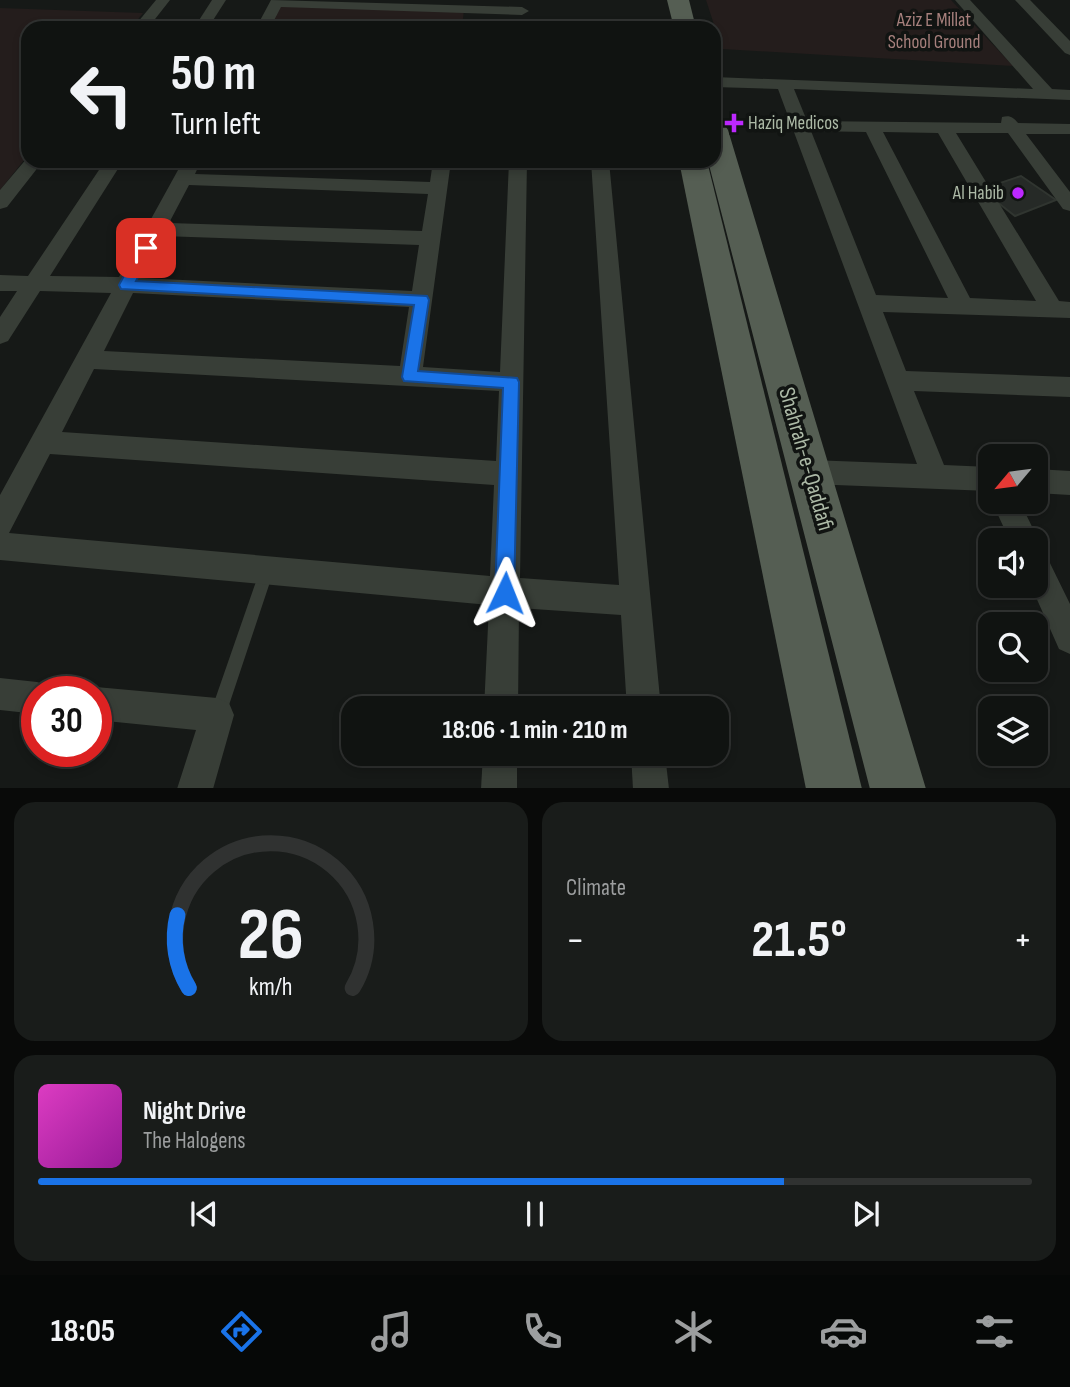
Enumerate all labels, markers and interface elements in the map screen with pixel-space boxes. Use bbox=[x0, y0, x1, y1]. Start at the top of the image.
park label: Aziz E Millat School Ground bbox=[888, 9, 980, 54]
text: 50 m bbox=[171, 45, 256, 104]
icon: left bbox=[56, 49, 147, 140]
text: Turn left bbox=[171, 105, 261, 144]
place label: Haziq Medicos bbox=[748, 112, 839, 135]
marker: Haziq Medicos bbox=[726, 115, 742, 131]
place label: Al Habib bbox=[952, 182, 1004, 205]
marker: Al Habib bbox=[1010, 185, 1026, 201]
pin bbox=[116, 218, 176, 278]
icon: arrive bbox=[127, 229, 165, 267]
street label: Shahrah-e-Qaddafi bbox=[772, 384, 840, 534]
north arrow bbox=[978, 444, 1048, 514]
map controls bbox=[978, 444, 1048, 766]
button: sound bbox=[978, 528, 1048, 598]
position arrow bbox=[468, 556, 542, 630]
button: search bbox=[978, 612, 1048, 682]
speed limit sign: 30 bbox=[21, 676, 112, 767]
button: layers bbox=[978, 696, 1048, 766]
text: 18:06 · 1 min · 210 m bbox=[442, 715, 628, 746]
text: Climate bbox=[566, 874, 626, 902]
text: 26 bbox=[238, 892, 304, 980]
text: 21.5° bbox=[751, 909, 847, 972]
text: − bbox=[566, 918, 585, 963]
text: + bbox=[1013, 918, 1032, 963]
text: km/h bbox=[249, 971, 293, 1002]
text: Night Drive bbox=[143, 1096, 246, 1127]
text: The Halogens bbox=[143, 1127, 246, 1155]
icon: previous bbox=[185, 1195, 223, 1233]
icon: pause bbox=[516, 1195, 554, 1233]
icon: next bbox=[847, 1195, 885, 1233]
icon: directions bbox=[217, 1307, 266, 1356]
icon: music bbox=[367, 1307, 416, 1356]
icon: phone bbox=[518, 1307, 567, 1356]
icon: climate bbox=[669, 1307, 718, 1356]
icon: car bbox=[819, 1307, 868, 1356]
icon: filters bbox=[970, 1307, 1019, 1356]
text: 18:05 bbox=[51, 1312, 115, 1351]

